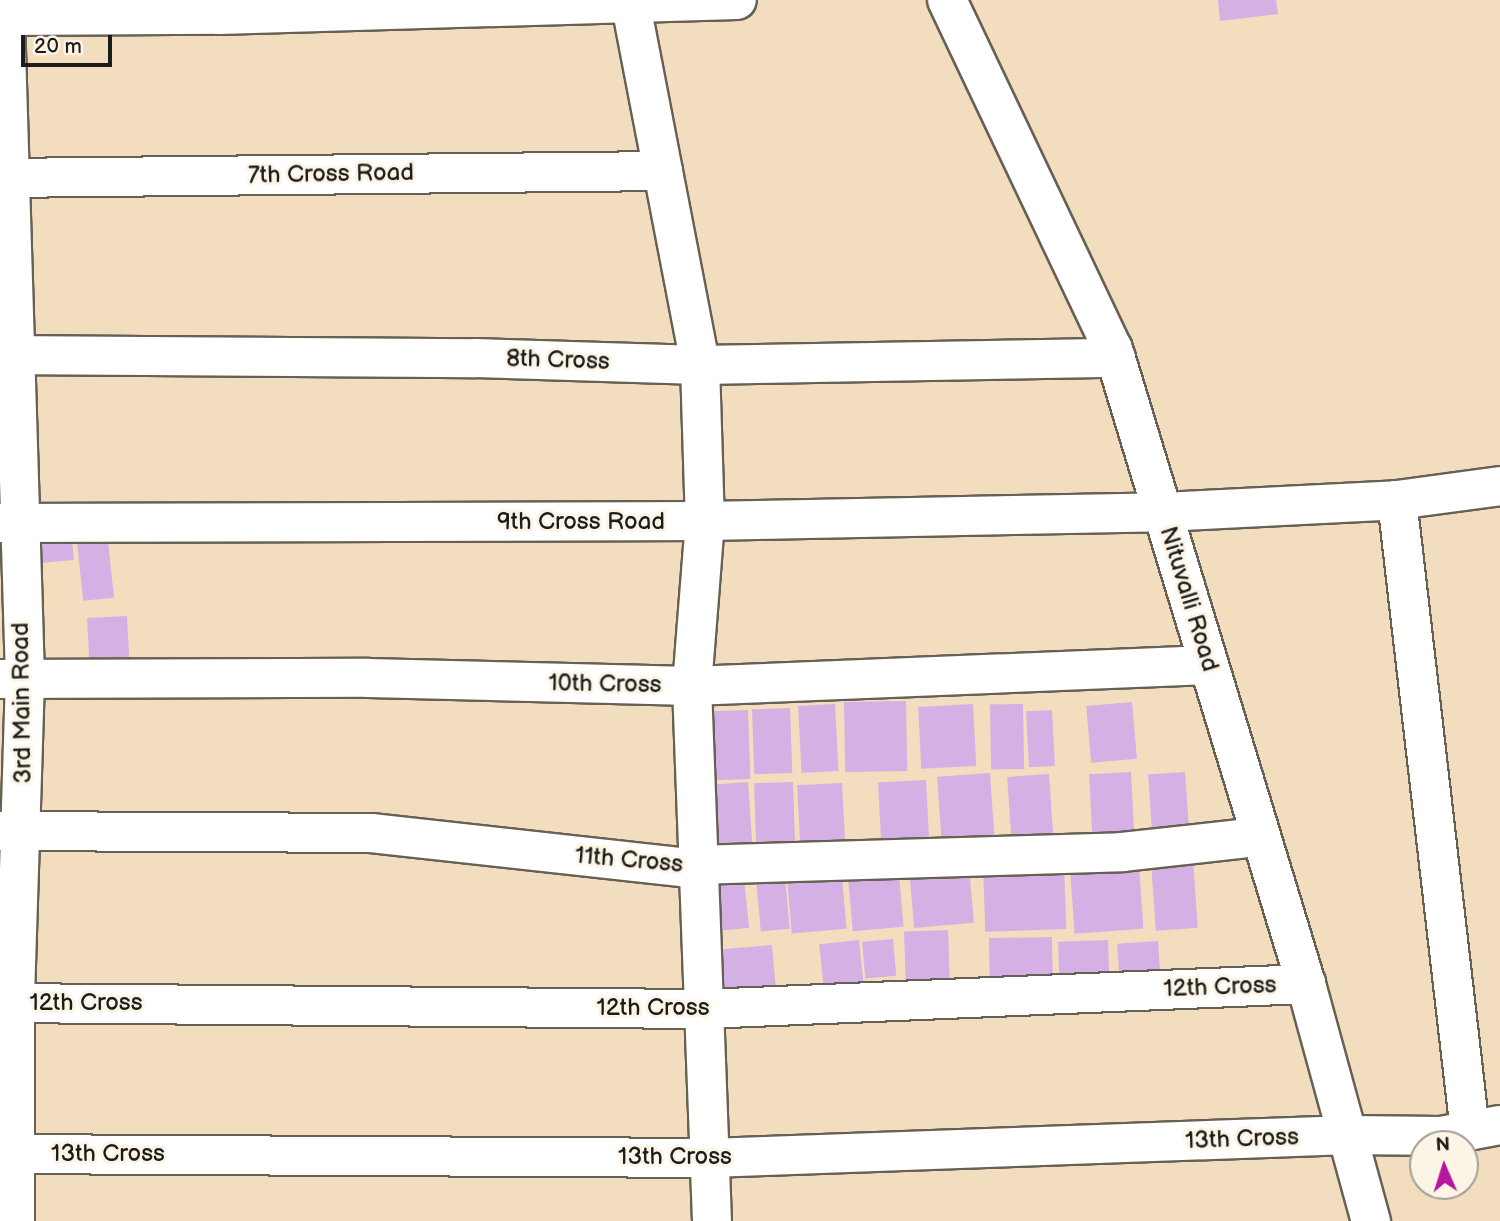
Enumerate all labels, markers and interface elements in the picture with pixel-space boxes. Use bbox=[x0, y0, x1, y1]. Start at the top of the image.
scale bar bbox=[24, 21, 116, 65]
text: 20 m bbox=[34, 34, 82, 59]
street label: 7th Cross Road bbox=[248, 158, 414, 190]
street label: 8th Cross bbox=[506, 344, 610, 376]
street label: 9th Cross Road bbox=[497, 508, 665, 536]
street label: Nituvalli Road bbox=[1153, 523, 1225, 675]
street label: 3rd Main Road bbox=[6, 622, 38, 784]
street label: 10th Cross bbox=[548, 669, 662, 699]
street label: 11th Cross bbox=[574, 841, 684, 879]
street label: 12th Cross bbox=[1163, 971, 1277, 1003]
street label: 12th Cross bbox=[29, 989, 143, 1017]
street label: 12th Cross bbox=[596, 994, 710, 1022]
street label: 13th Cross bbox=[1185, 1123, 1299, 1155]
north arrow bbox=[1409, 1130, 1479, 1200]
text: N bbox=[1435, 1134, 1451, 1157]
street label: 13th Cross bbox=[51, 1140, 165, 1168]
street label: 13th Cross bbox=[618, 1143, 732, 1171]

